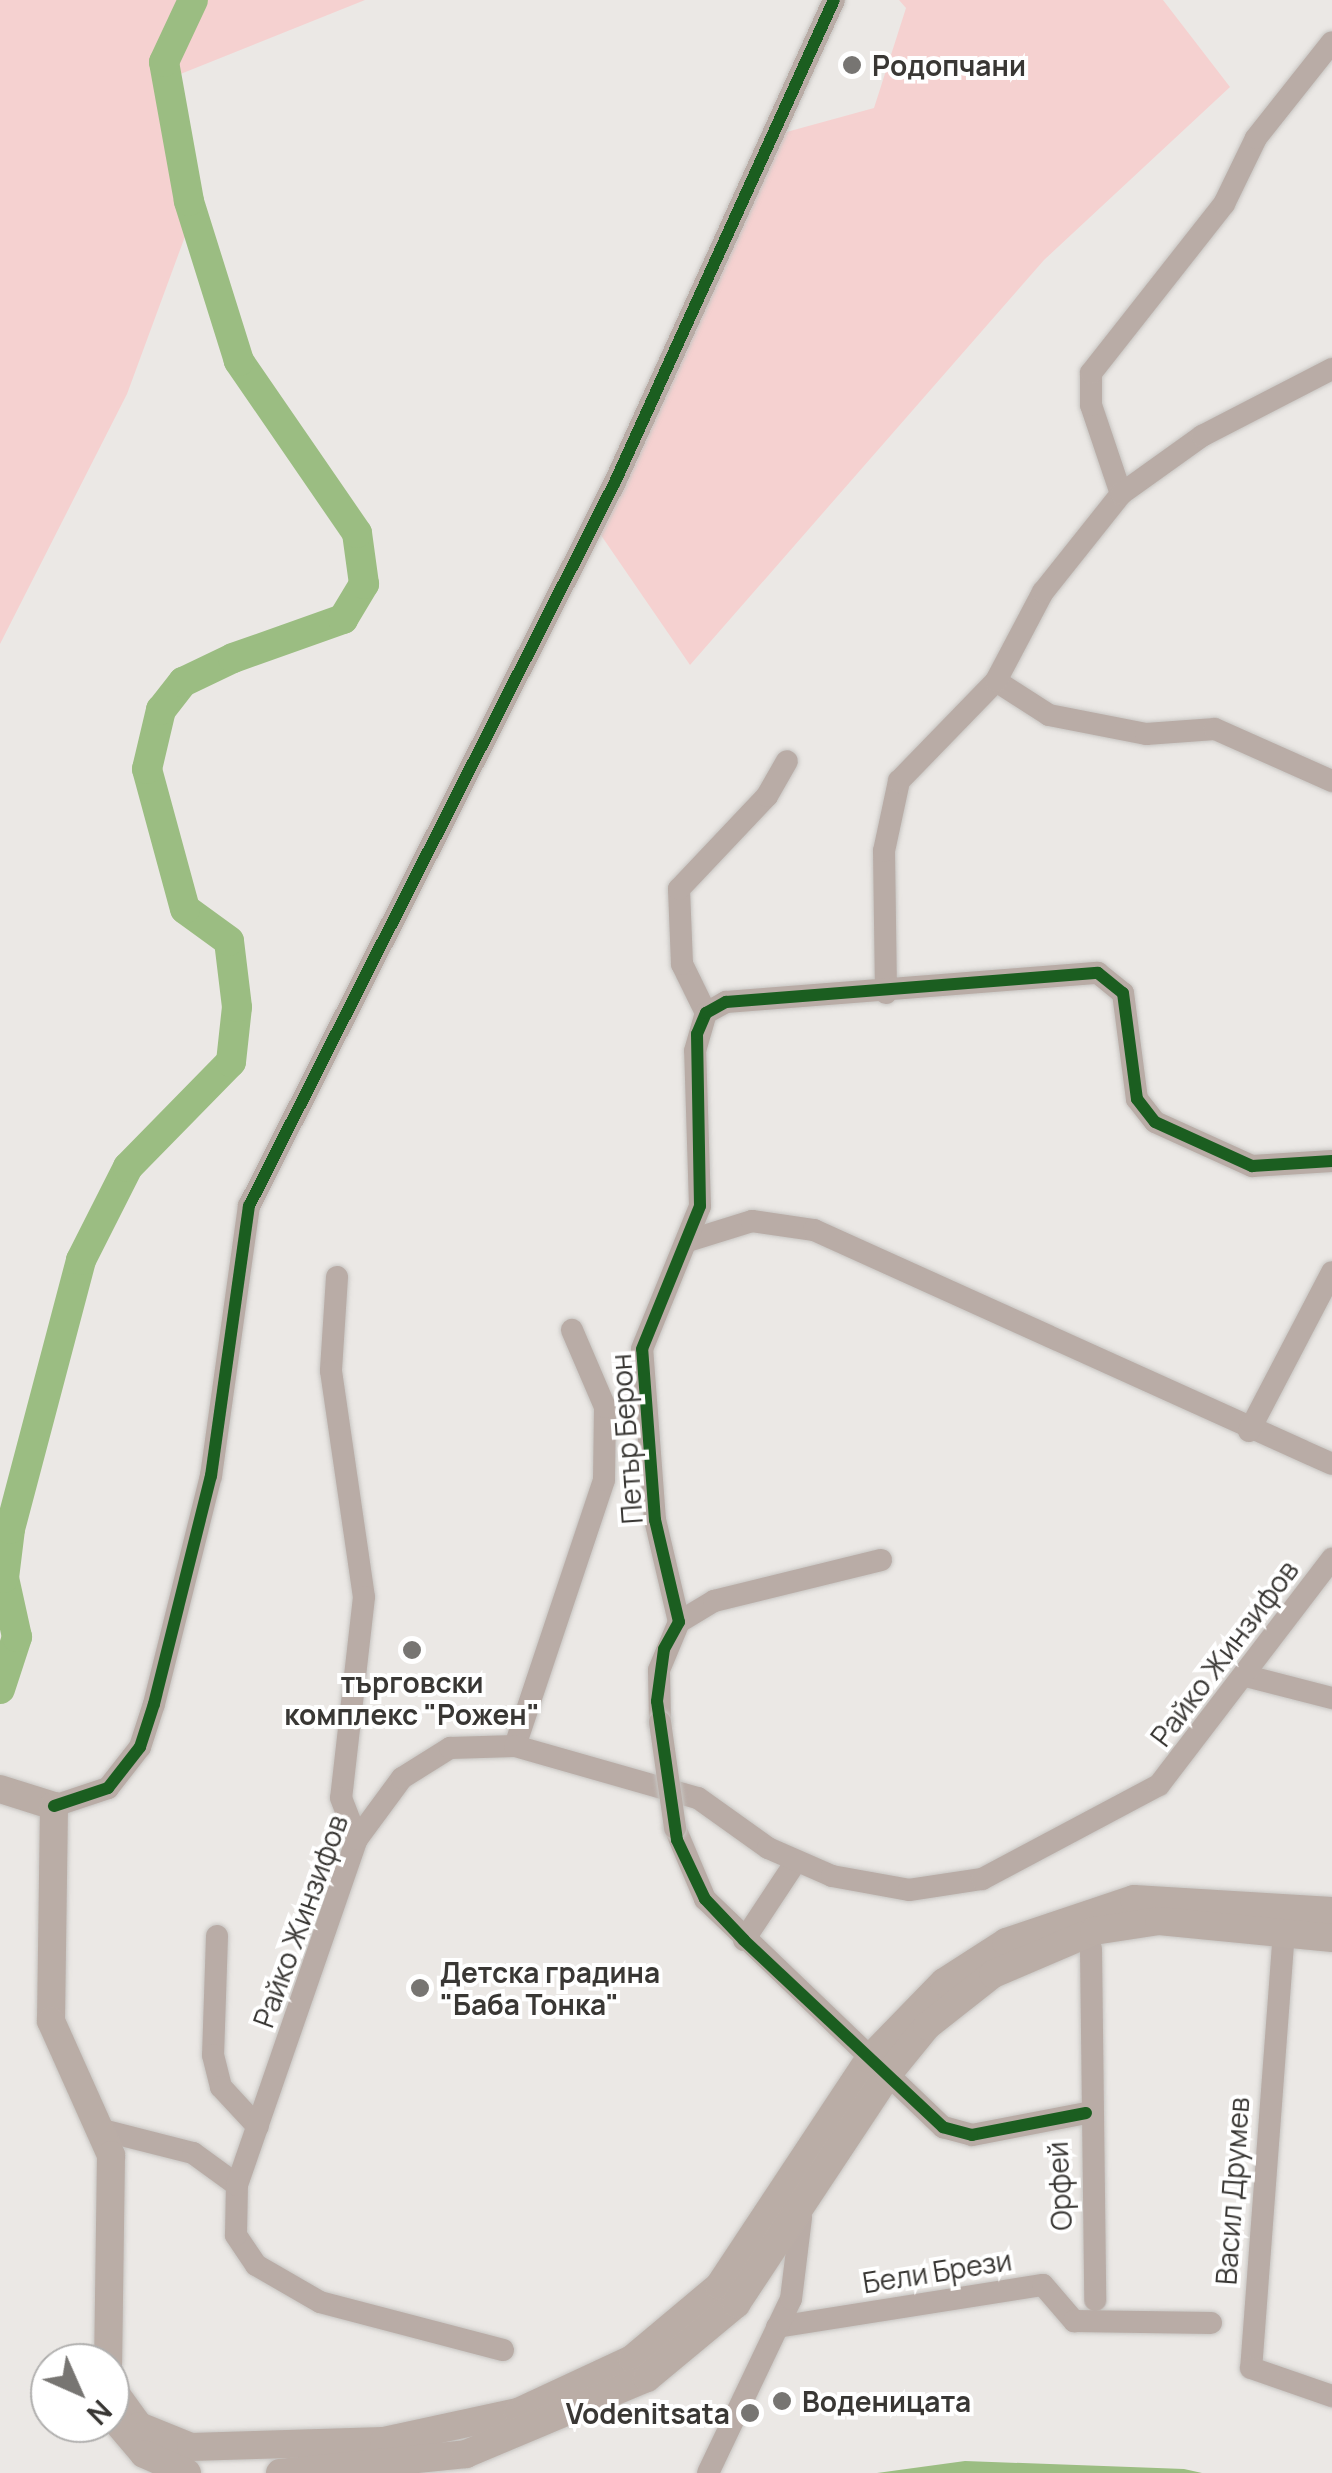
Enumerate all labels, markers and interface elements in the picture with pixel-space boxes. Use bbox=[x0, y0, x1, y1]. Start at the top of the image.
place label: Родопчани bbox=[872, 48, 1026, 82]
marker: Родопчани bbox=[841, 54, 863, 76]
street label: Петър Берон bbox=[603, 1353, 649, 1525]
street label: Райко Жинзифов bbox=[1143, 1554, 1305, 1752]
marker: търговски комплекс "Рожен" bbox=[401, 1639, 423, 1661]
place label: търговски комплекс "Рожен" bbox=[284, 1665, 540, 1731]
street label: Райко Жинзифов bbox=[246, 1810, 354, 2032]
place label: Детска градина "Баба Тонка" bbox=[440, 1955, 660, 2021]
marker: Детска градина "Баба Тонка" bbox=[409, 1977, 431, 1999]
street label: Васил Друмев bbox=[1209, 2096, 1255, 2286]
street label: Орфей bbox=[1040, 2141, 1078, 2231]
street label: Бели Брези bbox=[860, 2243, 1014, 2299]
north arrow bbox=[30, 2343, 130, 2443]
place label: Воденицата bbox=[802, 2384, 971, 2418]
marker: Воденицата bbox=[771, 2390, 793, 2412]
text: N bbox=[79, 2392, 120, 2433]
place label: Vodenitsata bbox=[566, 2396, 730, 2430]
marker: Vodenitsata bbox=[739, 2402, 761, 2424]

